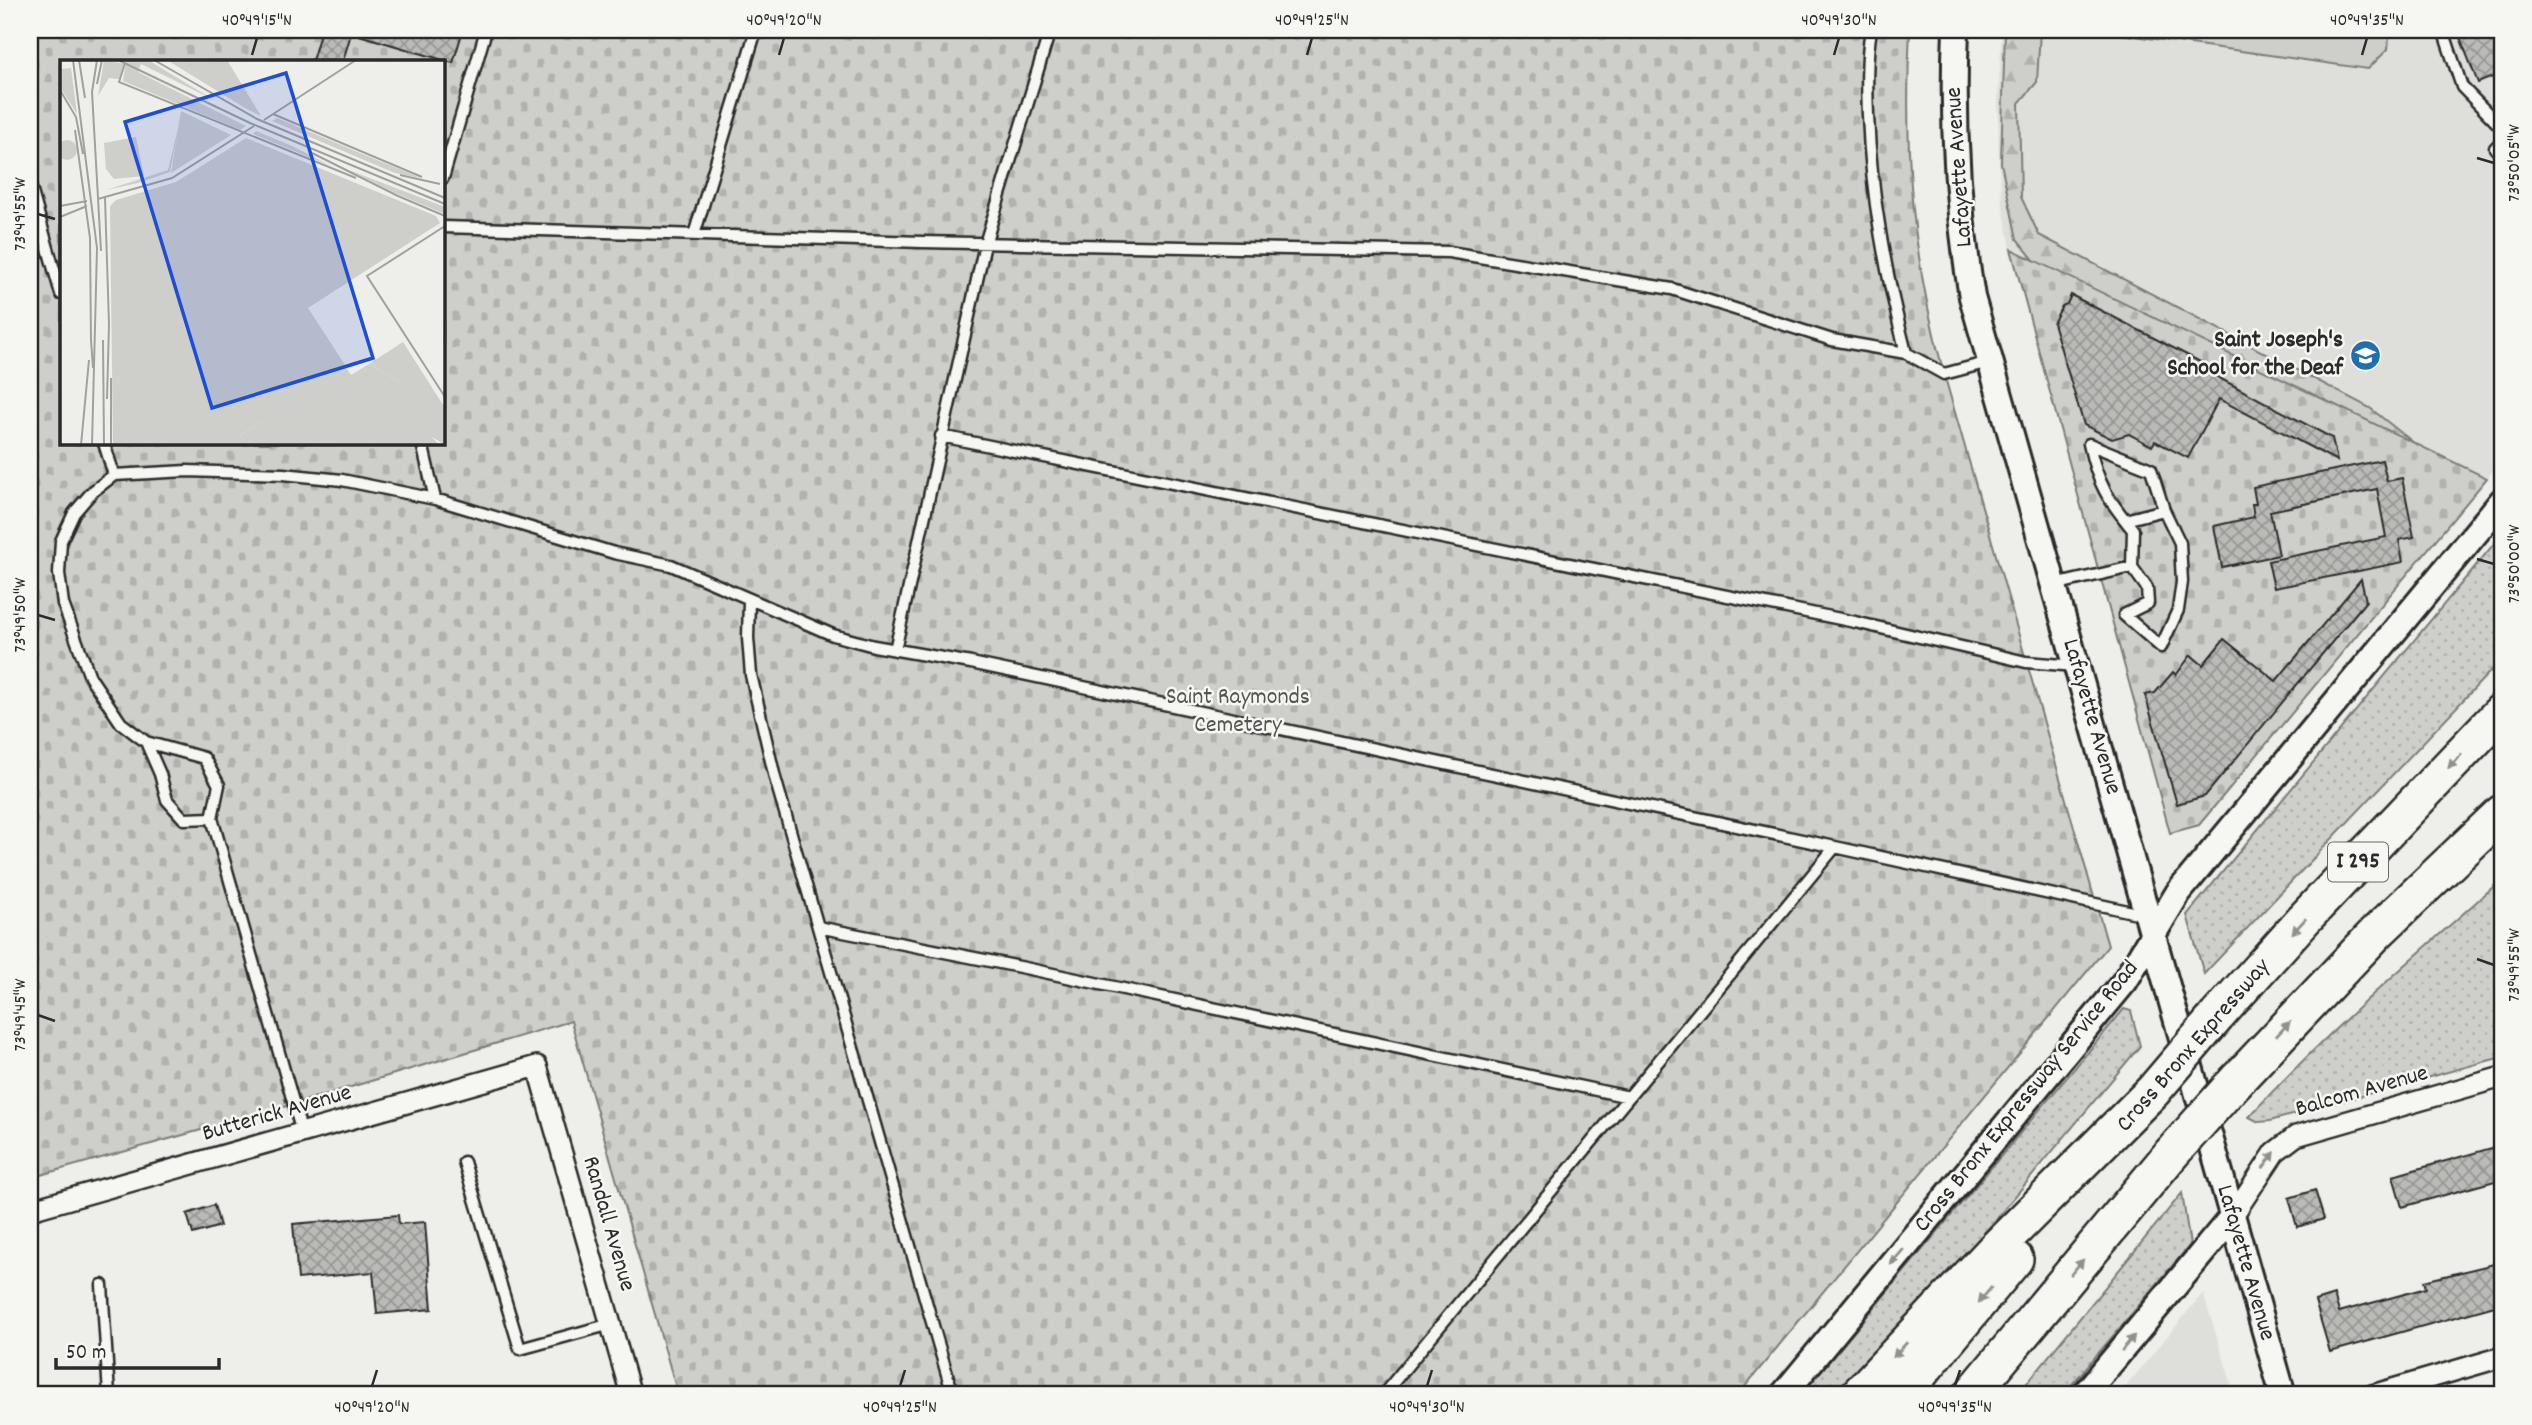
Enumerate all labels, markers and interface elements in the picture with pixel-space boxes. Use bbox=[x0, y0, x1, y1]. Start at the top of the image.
text: 40°49'15"N bbox=[222, 9, 292, 34]
text: 40°49'20"N bbox=[746, 9, 822, 34]
text: 40°49'25"N bbox=[1275, 9, 1349, 34]
text: 40°49'30"N bbox=[1801, 9, 1877, 34]
text: 40°49'35"N bbox=[2330, 9, 2404, 34]
inset map bbox=[60, 60, 444, 444]
street label: Lafayette Avenue bbox=[1937, 86, 1983, 248]
text: 73°50'05"W bbox=[2503, 124, 2528, 202]
text: 73°49'55"W bbox=[9, 177, 34, 251]
place label: Saint Joseph's School for the Deaf bbox=[2167, 324, 2345, 386]
school or university icon: Saint Joseph's School for the Deaf bbox=[2349, 338, 2383, 372]
text: 73°50'00"W bbox=[2503, 524, 2528, 603]
text: 73°49'50"W bbox=[9, 577, 34, 652]
street label: Lafayette Avenue bbox=[2053, 635, 2129, 799]
park label: Saint Raymonds Cemetery bbox=[1166, 681, 1310, 743]
one-way arrow bbox=[2448, 752, 2464, 769]
road number: I 295 bbox=[2328, 842, 2388, 882]
one-way arrow bbox=[2291, 917, 2307, 934]
text: 73°49'55"W bbox=[2503, 928, 2528, 1002]
street label: Cross Bronx Expressway bbox=[2109, 951, 2280, 1140]
street label: Cross Bronx Expressway Service Road bbox=[1906, 954, 2148, 1240]
text: 73°49'45"W bbox=[9, 978, 34, 1051]
one-way arrow bbox=[2275, 1021, 2291, 1038]
street label: Balcom Avenue bbox=[2292, 1057, 2432, 1127]
street label: Butterick Avenue bbox=[198, 1076, 356, 1152]
one-way arrow bbox=[2262, 1151, 2276, 1169]
street label: Randall Avenue bbox=[572, 1152, 644, 1296]
street label: Lafayette Avenue bbox=[2207, 1181, 2283, 1345]
one-way arrow bbox=[1890, 1247, 1905, 1265]
one-way arrow bbox=[2069, 1258, 2085, 1276]
one-way arrow bbox=[1977, 1286, 1992, 1304]
scale bar bbox=[56, 1327, 219, 1371]
one-way arrow bbox=[2120, 1334, 2135, 1352]
text: 50 m bbox=[66, 1339, 106, 1369]
one-way arrow bbox=[1892, 1341, 1908, 1358]
text: 40°49'20"N bbox=[334, 1396, 410, 1421]
text: 40°49'25"N bbox=[863, 1396, 937, 1421]
text: 40°49'30"N bbox=[1389, 1396, 1465, 1421]
text: 40°49'35"N bbox=[1918, 1396, 1992, 1421]

